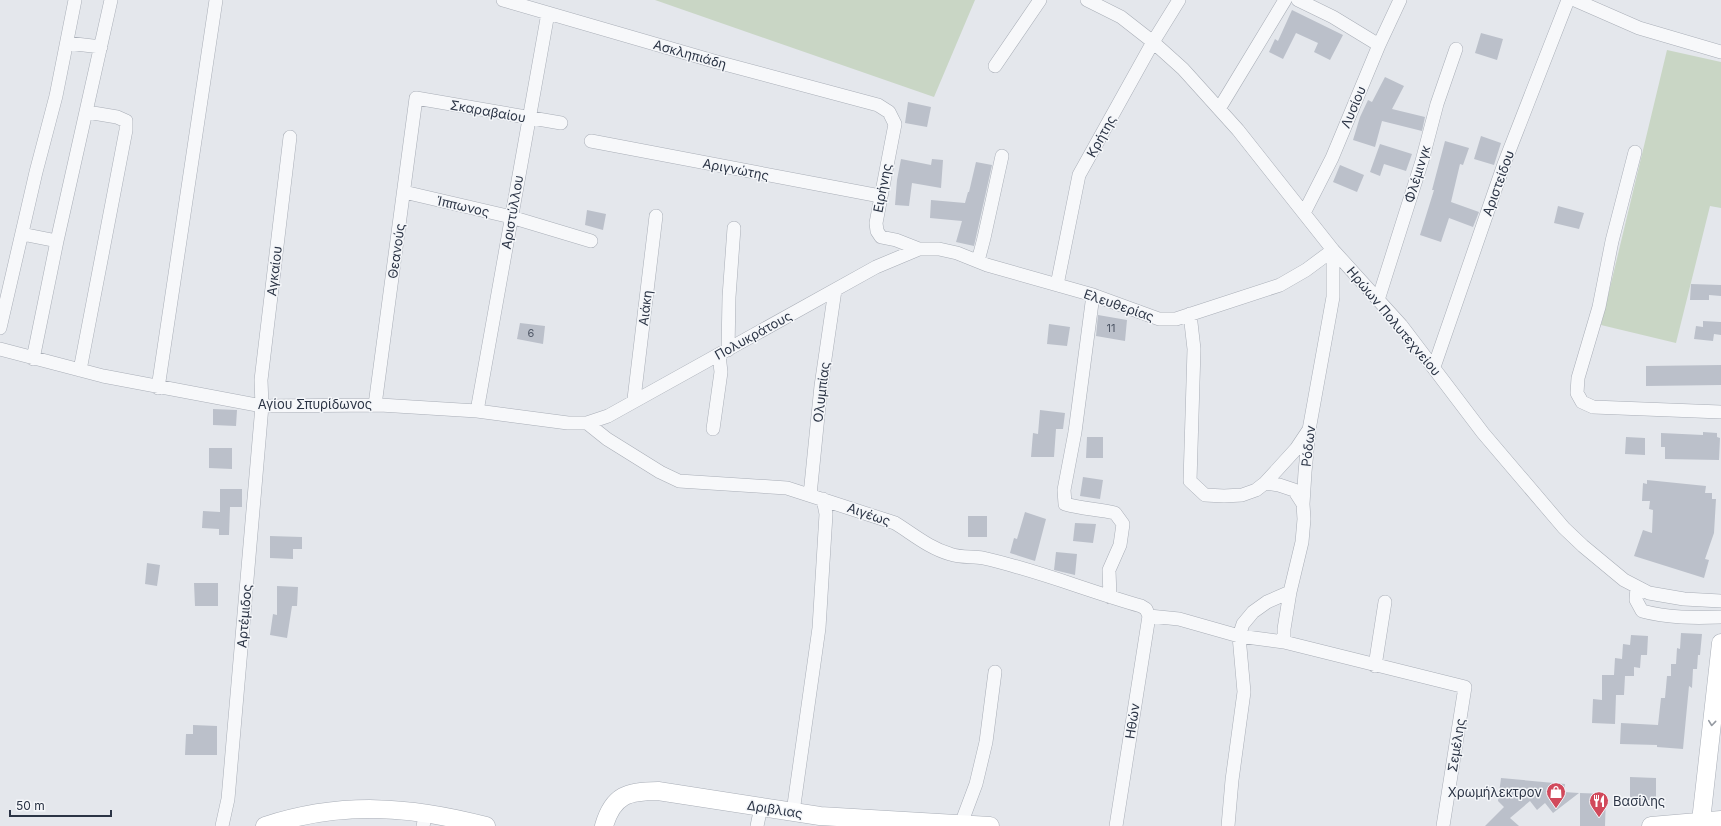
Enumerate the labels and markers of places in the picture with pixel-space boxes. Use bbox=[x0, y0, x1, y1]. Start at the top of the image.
shop icon: Χρωμήλεκτρον bbox=[1545, 781, 1567, 809]
place label: Χρωμήλεκτρον bbox=[1448, 784, 1542, 800]
restaurant icon: Βασίλης bbox=[1588, 790, 1610, 818]
place label: Βασίλης bbox=[1613, 793, 1665, 809]

